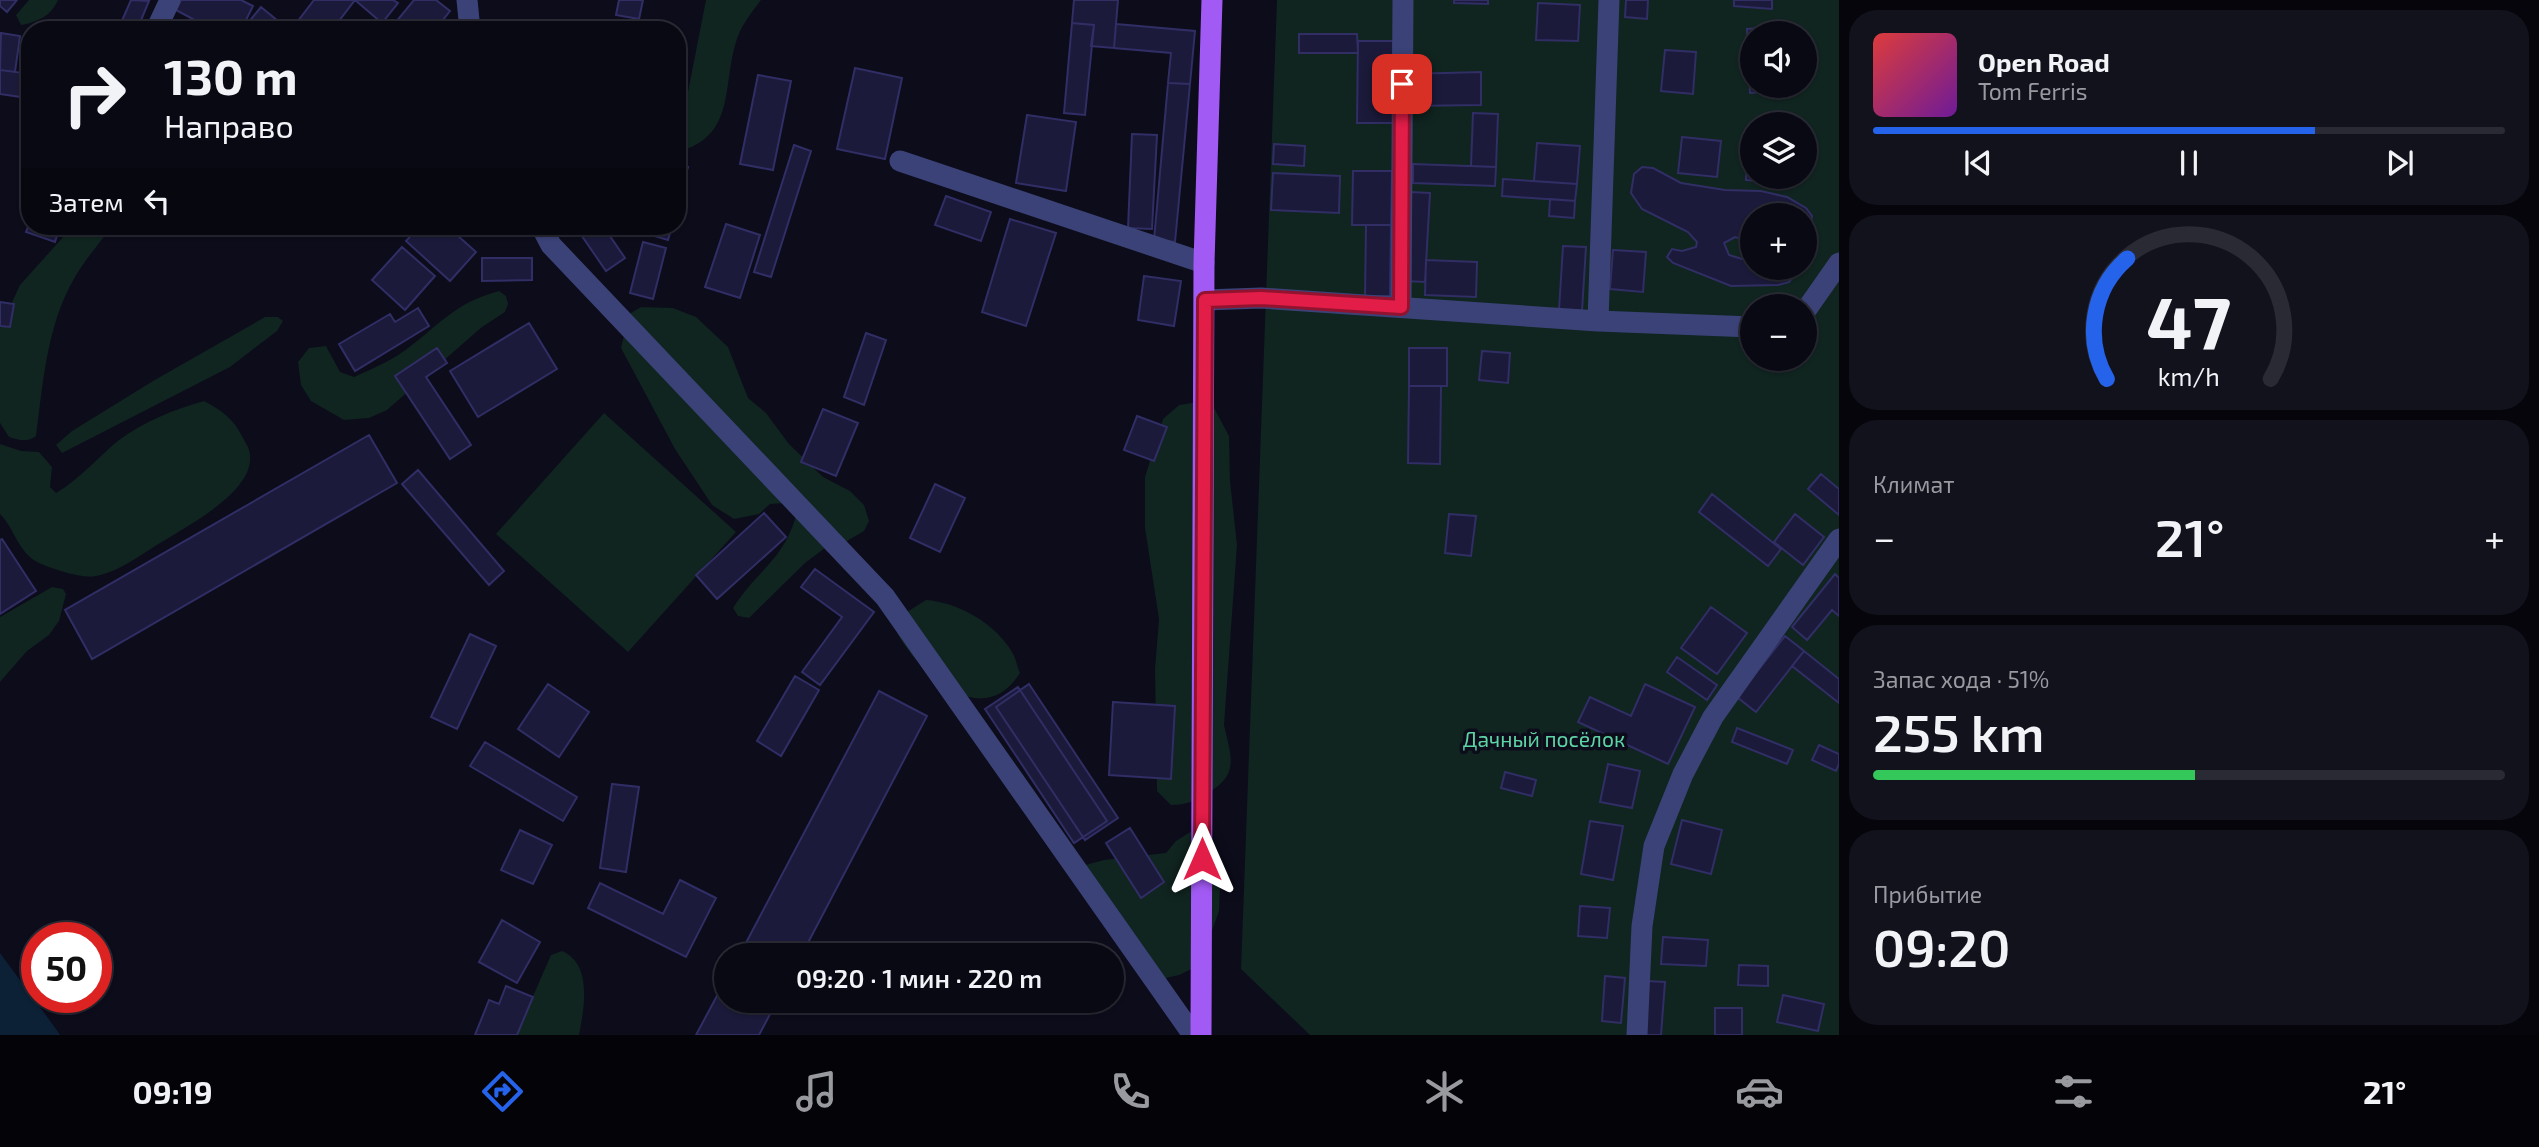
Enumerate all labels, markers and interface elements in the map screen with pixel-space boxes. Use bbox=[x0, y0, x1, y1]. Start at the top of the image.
map controls bbox=[1740, 21, 1817, 371]
button: sound bbox=[1740, 21, 1817, 98]
text: 130 m bbox=[164, 46, 298, 105]
text: Open Road bbox=[1978, 46, 2110, 77]
icon: right bbox=[49, 49, 140, 140]
pin bbox=[1372, 54, 1432, 114]
icon: arrive bbox=[1383, 65, 1421, 103]
text: Tom Ferris bbox=[1978, 77, 2087, 105]
text: Направо bbox=[164, 106, 294, 144]
button: layers bbox=[1740, 112, 1817, 189]
icon: previous bbox=[1959, 144, 1997, 182]
icon: pause bbox=[2170, 144, 2208, 182]
icon: next bbox=[2381, 144, 2419, 182]
icon: left bbox=[138, 182, 176, 220]
text: Затем bbox=[49, 186, 124, 217]
button: + bbox=[1740, 203, 1817, 280]
text: 47 bbox=[2147, 276, 2231, 364]
button: − bbox=[1740, 294, 1817, 371]
text: km/h bbox=[2158, 360, 2220, 390]
text: Климат bbox=[1873, 470, 1954, 498]
text: 21° bbox=[2155, 505, 2225, 567]
text: − bbox=[1873, 514, 1895, 560]
text: + bbox=[2484, 514, 2505, 560]
text: Запас хода · 51% bbox=[1873, 665, 2049, 693]
text: 255 km bbox=[1873, 700, 2045, 762]
park label: Дачный посёлок bbox=[1463, 726, 1625, 751]
position arrow bbox=[1165, 822, 1239, 896]
text: Прибытие bbox=[1873, 880, 1982, 908]
text: 09:20 bbox=[1873, 915, 2010, 977]
speed limit sign: 50 bbox=[21, 922, 112, 1013]
text: 09:20 · 1 мин · 220 m bbox=[796, 962, 1042, 993]
icon: directions bbox=[478, 1067, 527, 1116]
icon: music bbox=[792, 1067, 841, 1116]
icon: phone bbox=[1106, 1067, 1155, 1116]
icon: climate bbox=[1420, 1067, 1469, 1116]
icon: car bbox=[1735, 1067, 1784, 1116]
icon: filters bbox=[2049, 1067, 2098, 1116]
text: 09:19 bbox=[133, 1072, 213, 1110]
text: 21° bbox=[2363, 1072, 2406, 1110]

